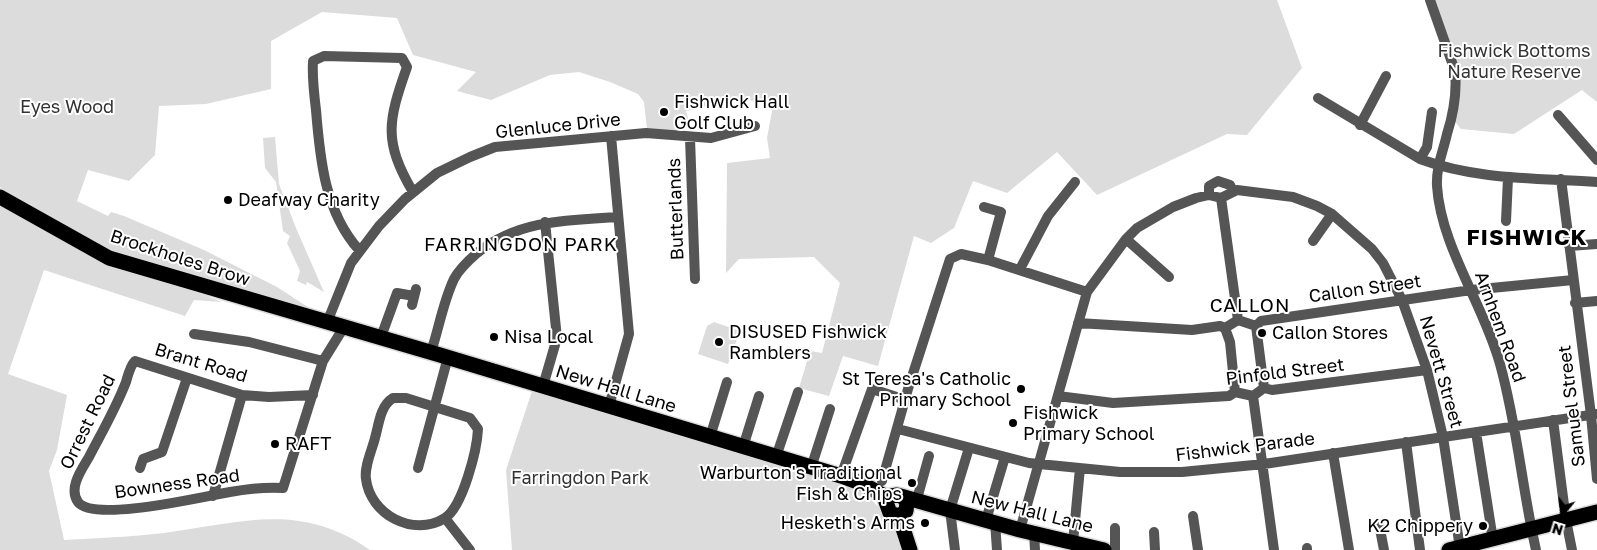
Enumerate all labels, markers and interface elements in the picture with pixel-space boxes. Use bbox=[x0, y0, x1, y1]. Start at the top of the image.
park label: Fishwick Bottoms Nature Reserve bbox=[1437, 40, 1591, 82]
place label: Fishwick Hall Golf Club bbox=[674, 91, 789, 134]
park label: Eyes Wood bbox=[20, 96, 114, 118]
marker: Fishwick Hall Golf Club bbox=[658, 106, 670, 118]
street label: Glenluce Drive bbox=[494, 109, 622, 143]
street label: Butterlands bbox=[663, 158, 689, 260]
place label: Deafway Charity bbox=[238, 189, 380, 211]
marker: Deafway Charity bbox=[222, 194, 234, 206]
street label: Brockholes Brow bbox=[107, 225, 253, 291]
district label: FISHWICK bbox=[1465, 225, 1589, 251]
district label: FARRINGDON PARK bbox=[422, 234, 620, 256]
street label: Arnhem Road bbox=[1470, 269, 1530, 385]
street label: Callon Street bbox=[1307, 270, 1423, 308]
district label: CALLON bbox=[1209, 295, 1291, 317]
street label: Nevett Street bbox=[1415, 313, 1467, 431]
place label: DISUSED Fishwick Ramblers bbox=[729, 321, 887, 364]
place label: Callon Stores bbox=[1272, 322, 1388, 344]
place label: Nisa Local bbox=[504, 326, 593, 348]
marker: Callon Stores bbox=[1256, 327, 1268, 339]
marker: Nisa Local bbox=[488, 331, 500, 343]
marker: DISUSED Fishwick Ramblers bbox=[713, 336, 725, 348]
street label: Brant Road bbox=[152, 339, 250, 387]
street label: Samuel Street bbox=[1554, 344, 1590, 468]
street label: Pinfold Street bbox=[1224, 354, 1346, 390]
street label: New Hall Lane bbox=[553, 360, 679, 418]
place label: St Teresa's Catholic Primary School bbox=[842, 368, 1011, 410]
street label: Orrest Road bbox=[56, 371, 120, 473]
marker: St Teresa's Catholic Primary School bbox=[1015, 383, 1027, 395]
place label: Fishwick Primary School bbox=[1023, 402, 1155, 444]
marker: Fishwick Primary School bbox=[1007, 417, 1019, 429]
street label: Fishwick Parade bbox=[1174, 428, 1316, 466]
place label: RAFT bbox=[285, 433, 332, 455]
marker: RAFT bbox=[269, 438, 281, 450]
place label: Warburton's Traditional Fish & Chips bbox=[700, 462, 902, 504]
street label: Bowness Road bbox=[113, 465, 241, 503]
park label: Farringdon Park bbox=[511, 467, 649, 489]
marker: Warburton's Traditional Fish & Chips bbox=[906, 477, 918, 489]
street label: New Hall Lane bbox=[969, 486, 1095, 538]
north arrow bbox=[1537, 490, 1587, 540]
place label: Hesketh's Arms bbox=[780, 512, 915, 534]
place label: K2 Chippery bbox=[1367, 515, 1473, 537]
marker: Hesketh's Arms bbox=[919, 517, 931, 529]
marker: K2 Chippery bbox=[1477, 520, 1489, 532]
text: N bbox=[1550, 520, 1565, 540]

